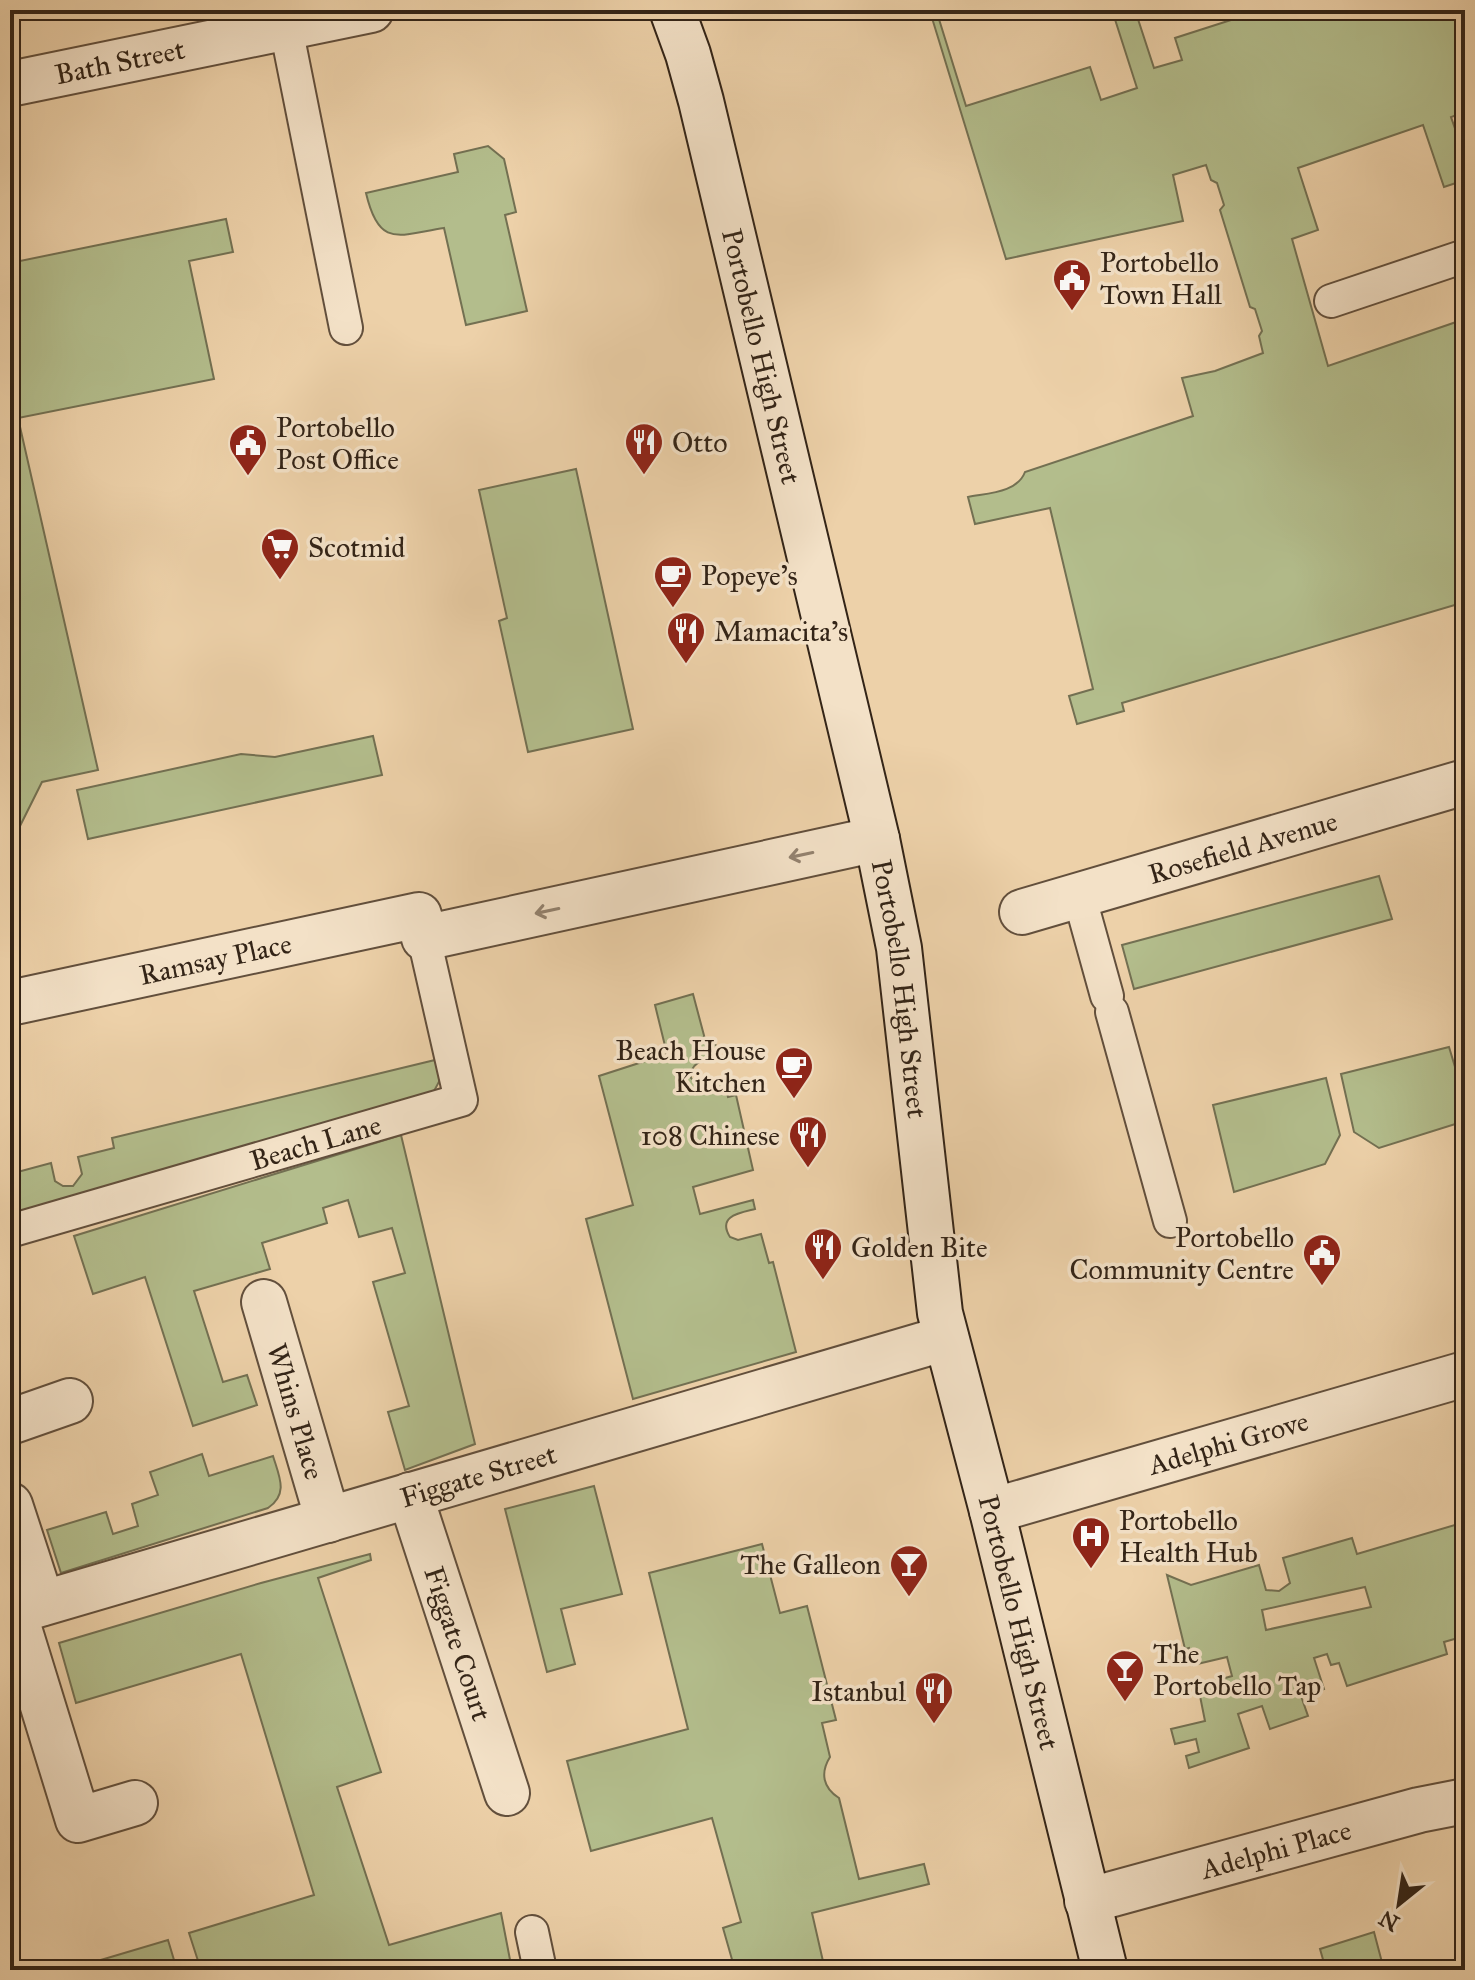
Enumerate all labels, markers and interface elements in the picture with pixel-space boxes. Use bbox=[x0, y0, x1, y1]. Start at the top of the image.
street label: Bath Street bbox=[52, 31, 188, 92]
street label: Portobello High Street bbox=[715, 225, 809, 487]
place label: Portobello Town Hall bbox=[1100, 245, 1222, 312]
public building icon: Portobello Town Hall bbox=[1051, 257, 1093, 312]
place label: Portobello Post Office bbox=[276, 410, 399, 477]
restaurant icon: Otto bbox=[623, 421, 665, 476]
public building icon: Portobello Post Office bbox=[227, 422, 269, 477]
place label: Otto bbox=[672, 425, 728, 460]
supermarket icon: Scotmid bbox=[259, 526, 301, 581]
place label: Scotmid bbox=[308, 530, 405, 565]
cafe icon: Popeye's bbox=[652, 554, 694, 609]
place label: Popeye's bbox=[701, 558, 798, 593]
restaurant icon: Mamacita's bbox=[665, 610, 707, 665]
place label: Mamacita's bbox=[714, 614, 848, 649]
street label: Rosefield Avenue bbox=[1144, 803, 1341, 892]
one-way arrow bbox=[788, 848, 814, 863]
street label: Portobello High Street bbox=[864, 856, 936, 1120]
one-way arrow bbox=[534, 904, 560, 919]
street label: Ramsay Place bbox=[136, 925, 295, 992]
place label: Beach House Kitchen bbox=[616, 1033, 766, 1100]
cafe icon: Beach House Kitchen bbox=[773, 1045, 815, 1100]
street label: Beach Lane bbox=[246, 1107, 385, 1178]
restaurant icon: 108 Chinese bbox=[787, 1114, 829, 1169]
place label: 108 Chinese bbox=[641, 1118, 780, 1153]
place label: Portobello Community Centre bbox=[1069, 1220, 1294, 1287]
restaurant icon: Golden Bite bbox=[802, 1226, 844, 1281]
place label: Golden Bite bbox=[851, 1230, 988, 1265]
public building icon: Portobello Community Centre bbox=[1301, 1232, 1343, 1287]
street label: Whins Place bbox=[260, 1339, 333, 1484]
street label: Adelphi Grove bbox=[1143, 1403, 1312, 1483]
street label: Figgate Street bbox=[396, 1436, 561, 1515]
street label: Portobello High Street bbox=[971, 1491, 1068, 1753]
place label: Portobello Health Hub bbox=[1119, 1503, 1258, 1570]
hospital icon: Portobello Health Hub bbox=[1070, 1515, 1112, 1570]
bar icon: The Galleon bbox=[888, 1543, 930, 1598]
place label: The Galleon bbox=[740, 1547, 881, 1582]
street label: Figgate Court bbox=[417, 1562, 500, 1725]
place label: The Portobello Tap bbox=[1153, 1636, 1321, 1703]
bar icon: The Portobello Tap bbox=[1104, 1648, 1146, 1703]
restaurant icon: Istanbul bbox=[913, 1670, 955, 1725]
place label: Istanbul bbox=[811, 1674, 906, 1709]
street label: Adelphi Place bbox=[1196, 1812, 1355, 1887]
north arrow bbox=[1359, 1864, 1439, 1944]
text: N bbox=[1374, 1904, 1404, 1937]

